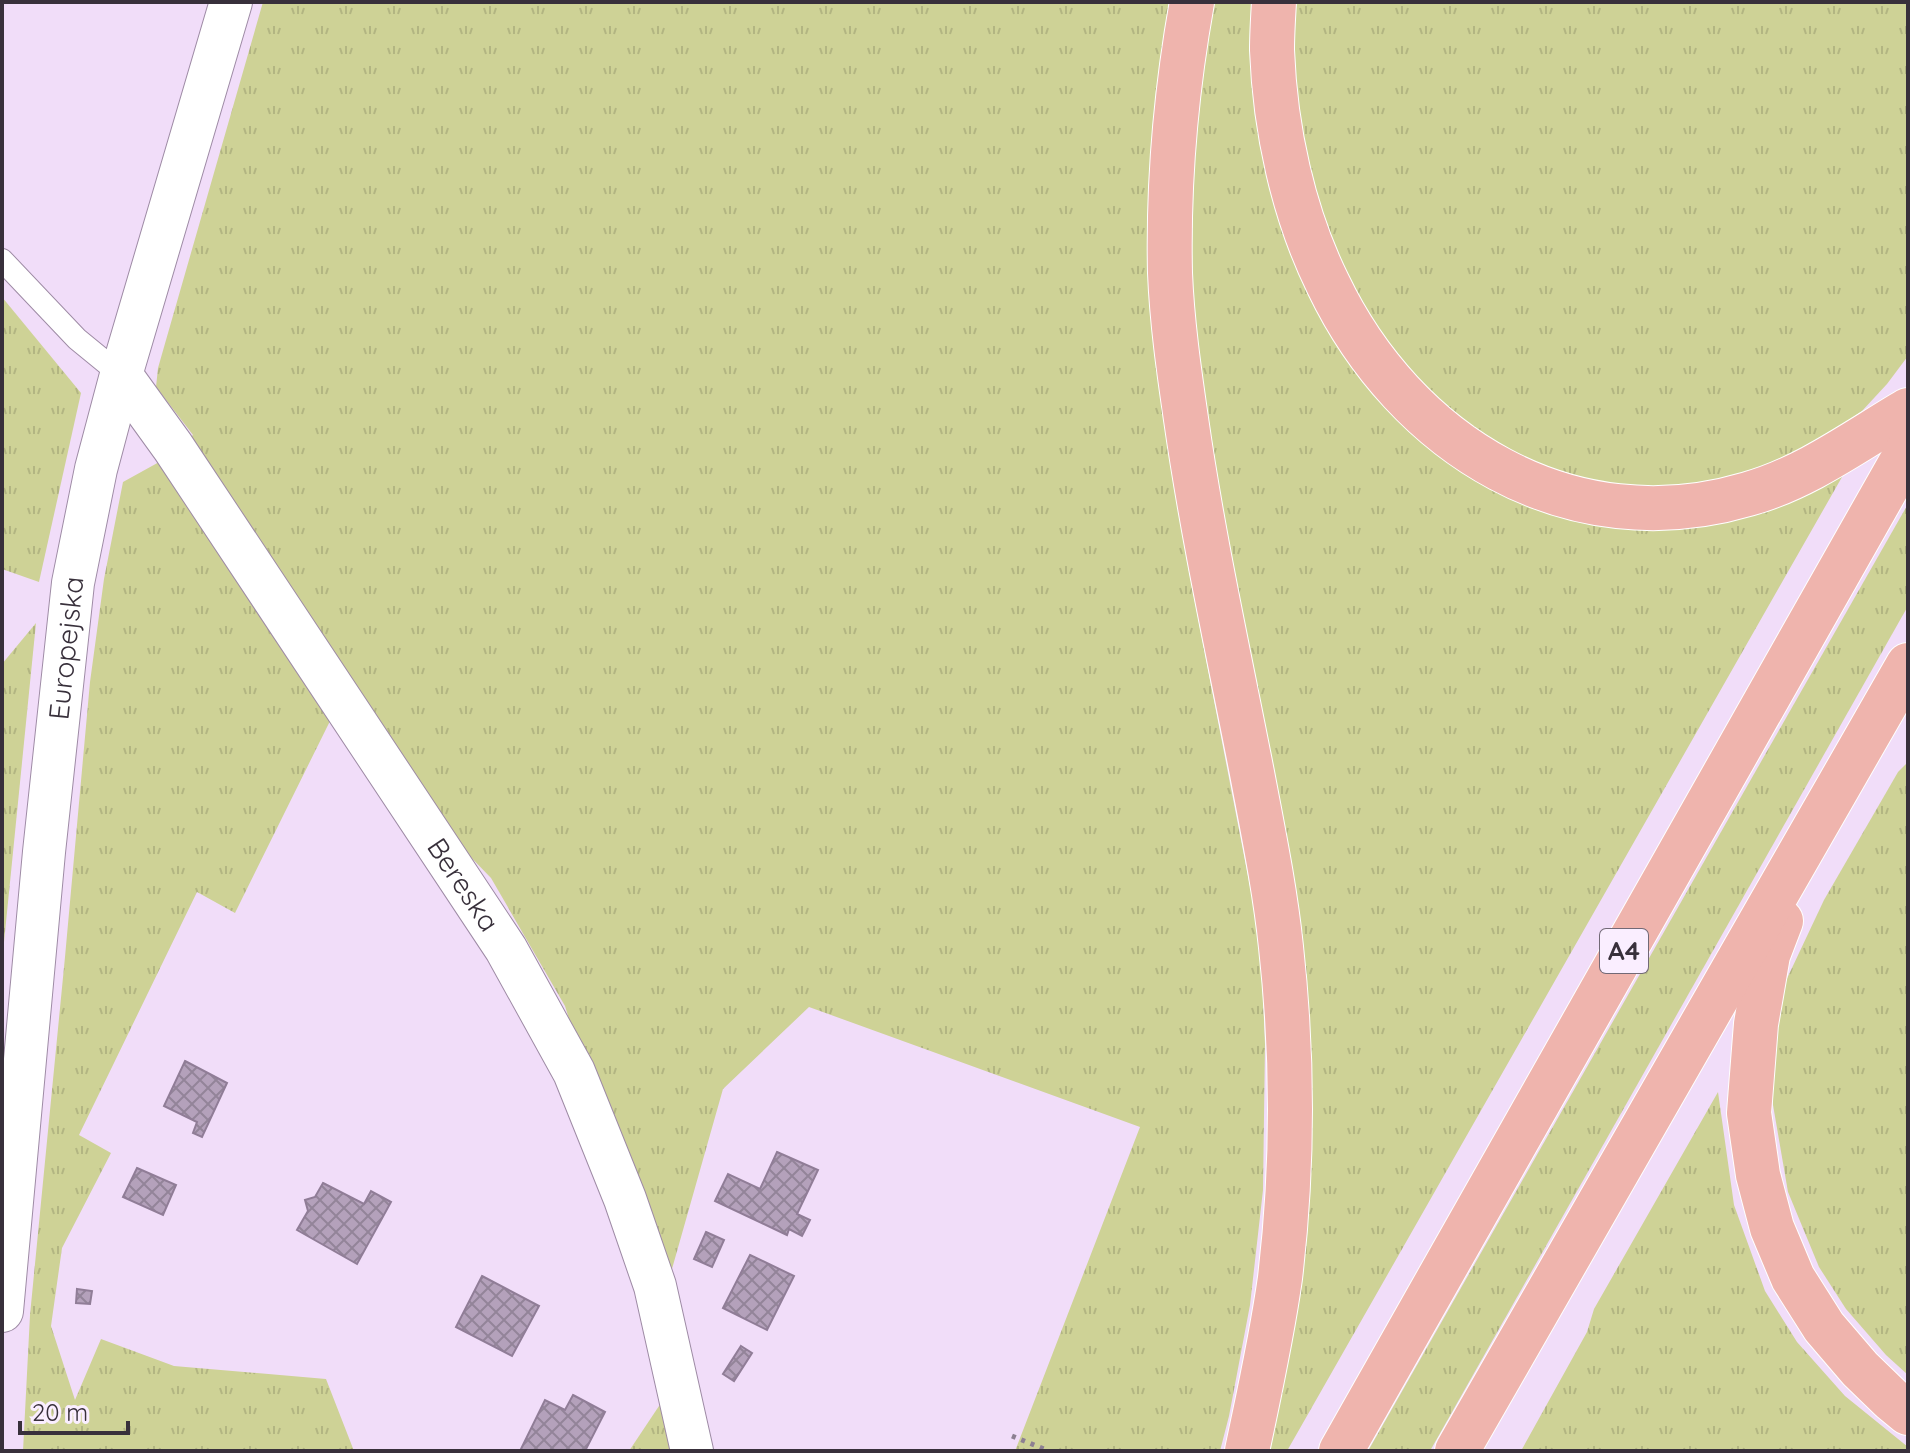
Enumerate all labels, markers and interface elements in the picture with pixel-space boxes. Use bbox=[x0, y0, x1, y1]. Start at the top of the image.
street label: Europejska bbox=[40, 575, 91, 722]
street label: Bereska bbox=[420, 831, 507, 938]
road number: A4 bbox=[1600, 929, 1648, 973]
scale bar bbox=[20, 1385, 128, 1435]
text: 20 m bbox=[32, 1397, 88, 1427]

